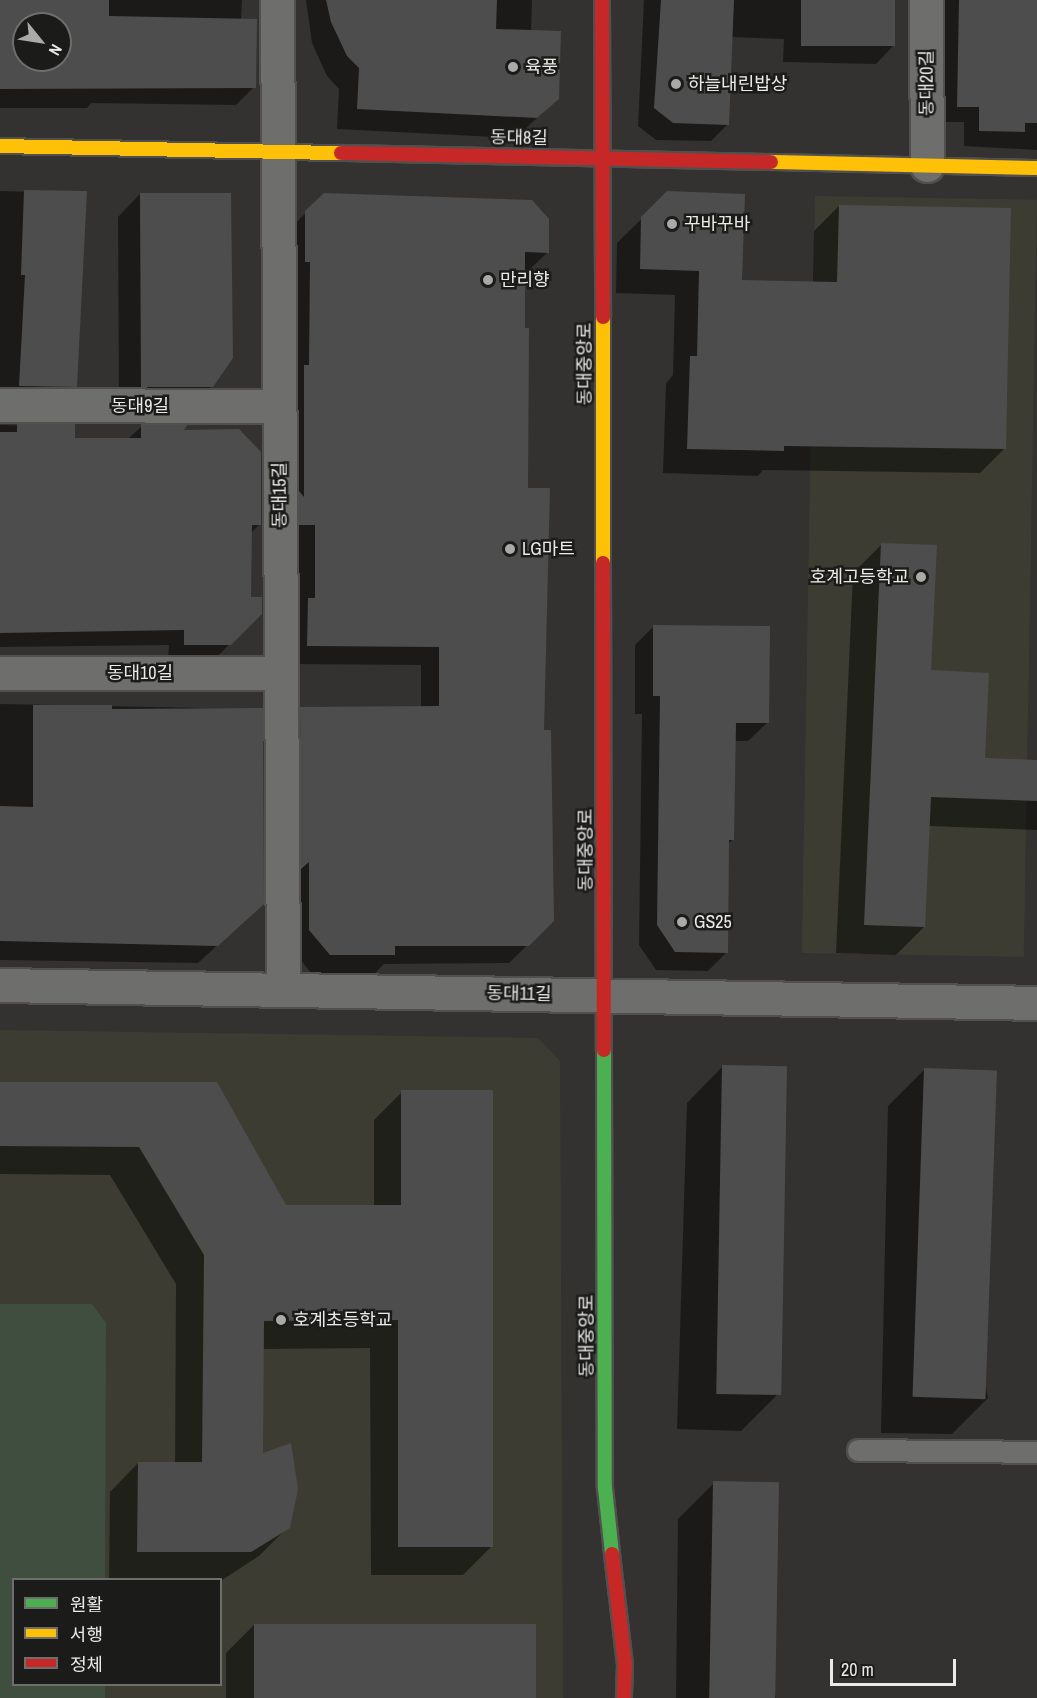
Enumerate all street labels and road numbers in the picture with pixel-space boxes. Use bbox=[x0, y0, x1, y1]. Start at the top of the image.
street label: 동대20길 bbox=[916, 50, 938, 116]
street label: 동대8길 bbox=[490, 127, 548, 149]
street label: 동대중앙로 bbox=[574, 323, 596, 405]
street label: 동대9길 bbox=[111, 395, 169, 417]
street label: 동대15길 bbox=[269, 462, 291, 528]
street label: 동대10길 bbox=[107, 662, 173, 684]
street label: 동대중앙로 bbox=[575, 809, 597, 891]
street label: 동대11길 bbox=[486, 983, 552, 1005]
street label: 동대중앙로 bbox=[576, 1295, 598, 1377]

